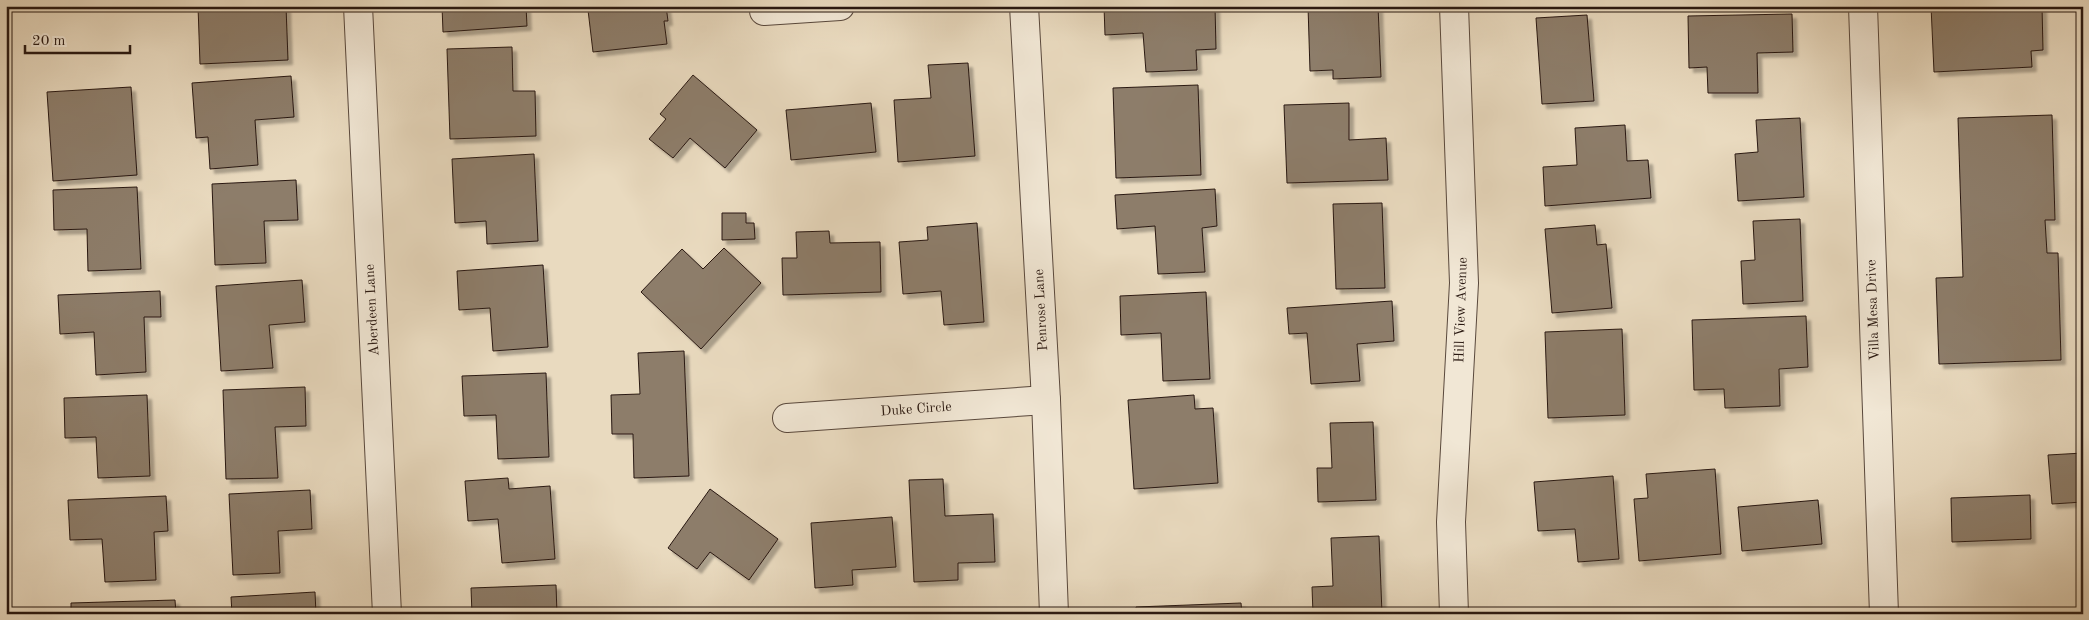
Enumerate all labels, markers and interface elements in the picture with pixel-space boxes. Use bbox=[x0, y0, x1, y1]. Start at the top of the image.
scale bar bbox=[25, 22, 130, 54]
text: 20 m bbox=[32, 34, 66, 49]
street label: Hill View Avenue bbox=[1452, 257, 1470, 363]
street label: Villa Mesa Drive bbox=[1864, 259, 1882, 361]
street label: Aberdeen Lane bbox=[363, 264, 381, 356]
street label: Penrose Lane bbox=[1032, 269, 1050, 351]
street label: Duke Circle bbox=[880, 400, 952, 418]

